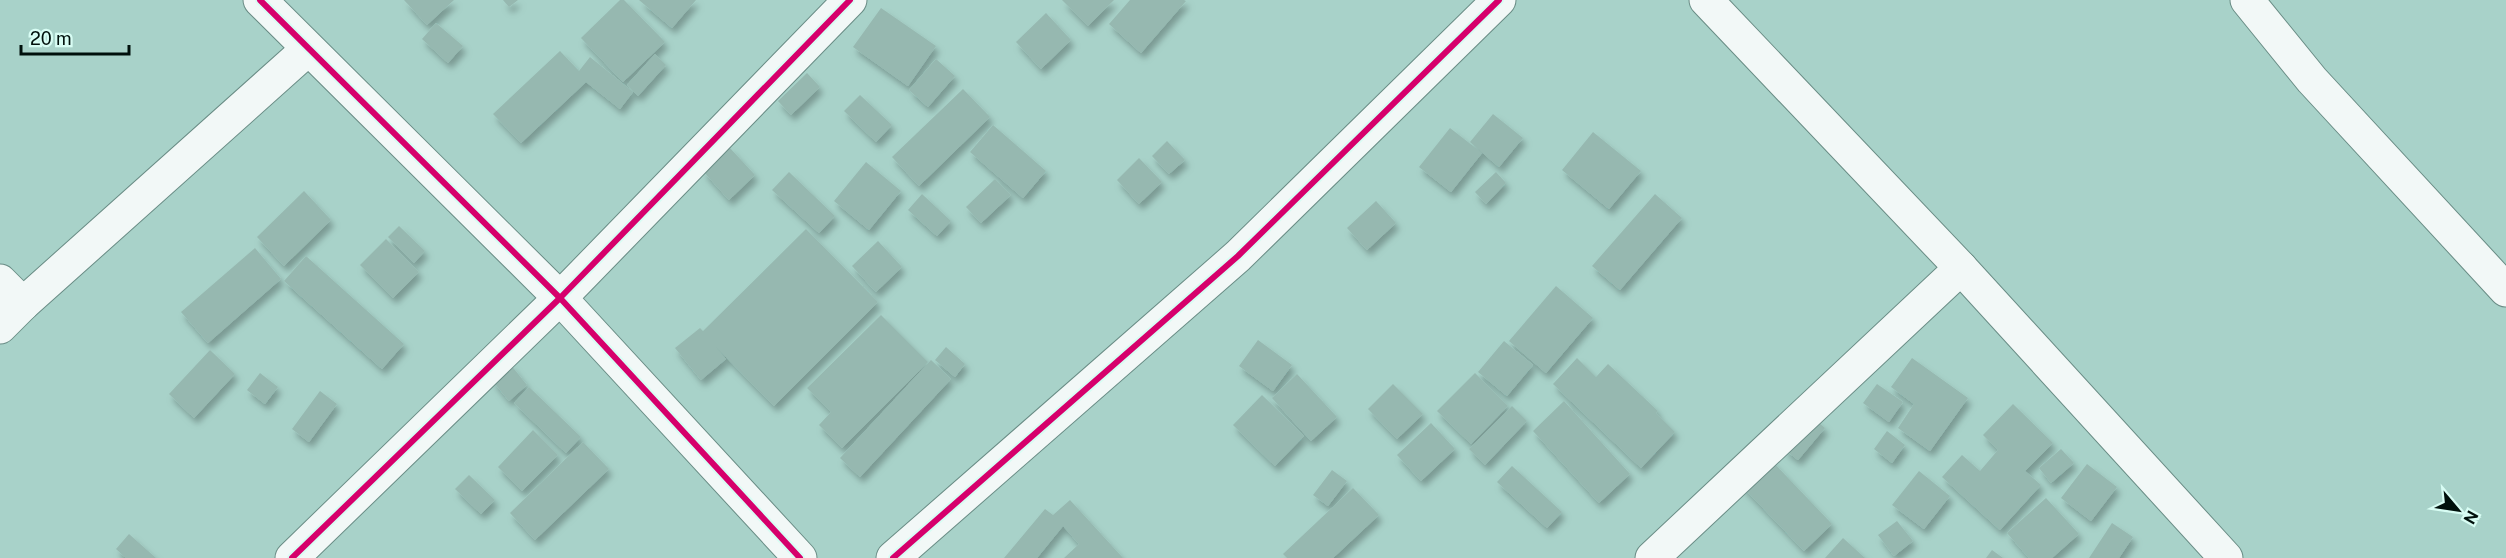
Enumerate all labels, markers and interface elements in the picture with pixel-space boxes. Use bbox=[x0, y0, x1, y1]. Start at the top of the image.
scale bar bbox=[21, 18, 129, 56]
text: 20 m bbox=[30, 28, 72, 49]
north arrow bbox=[2428, 480, 2488, 540]
text: N bbox=[2459, 507, 2482, 527]

